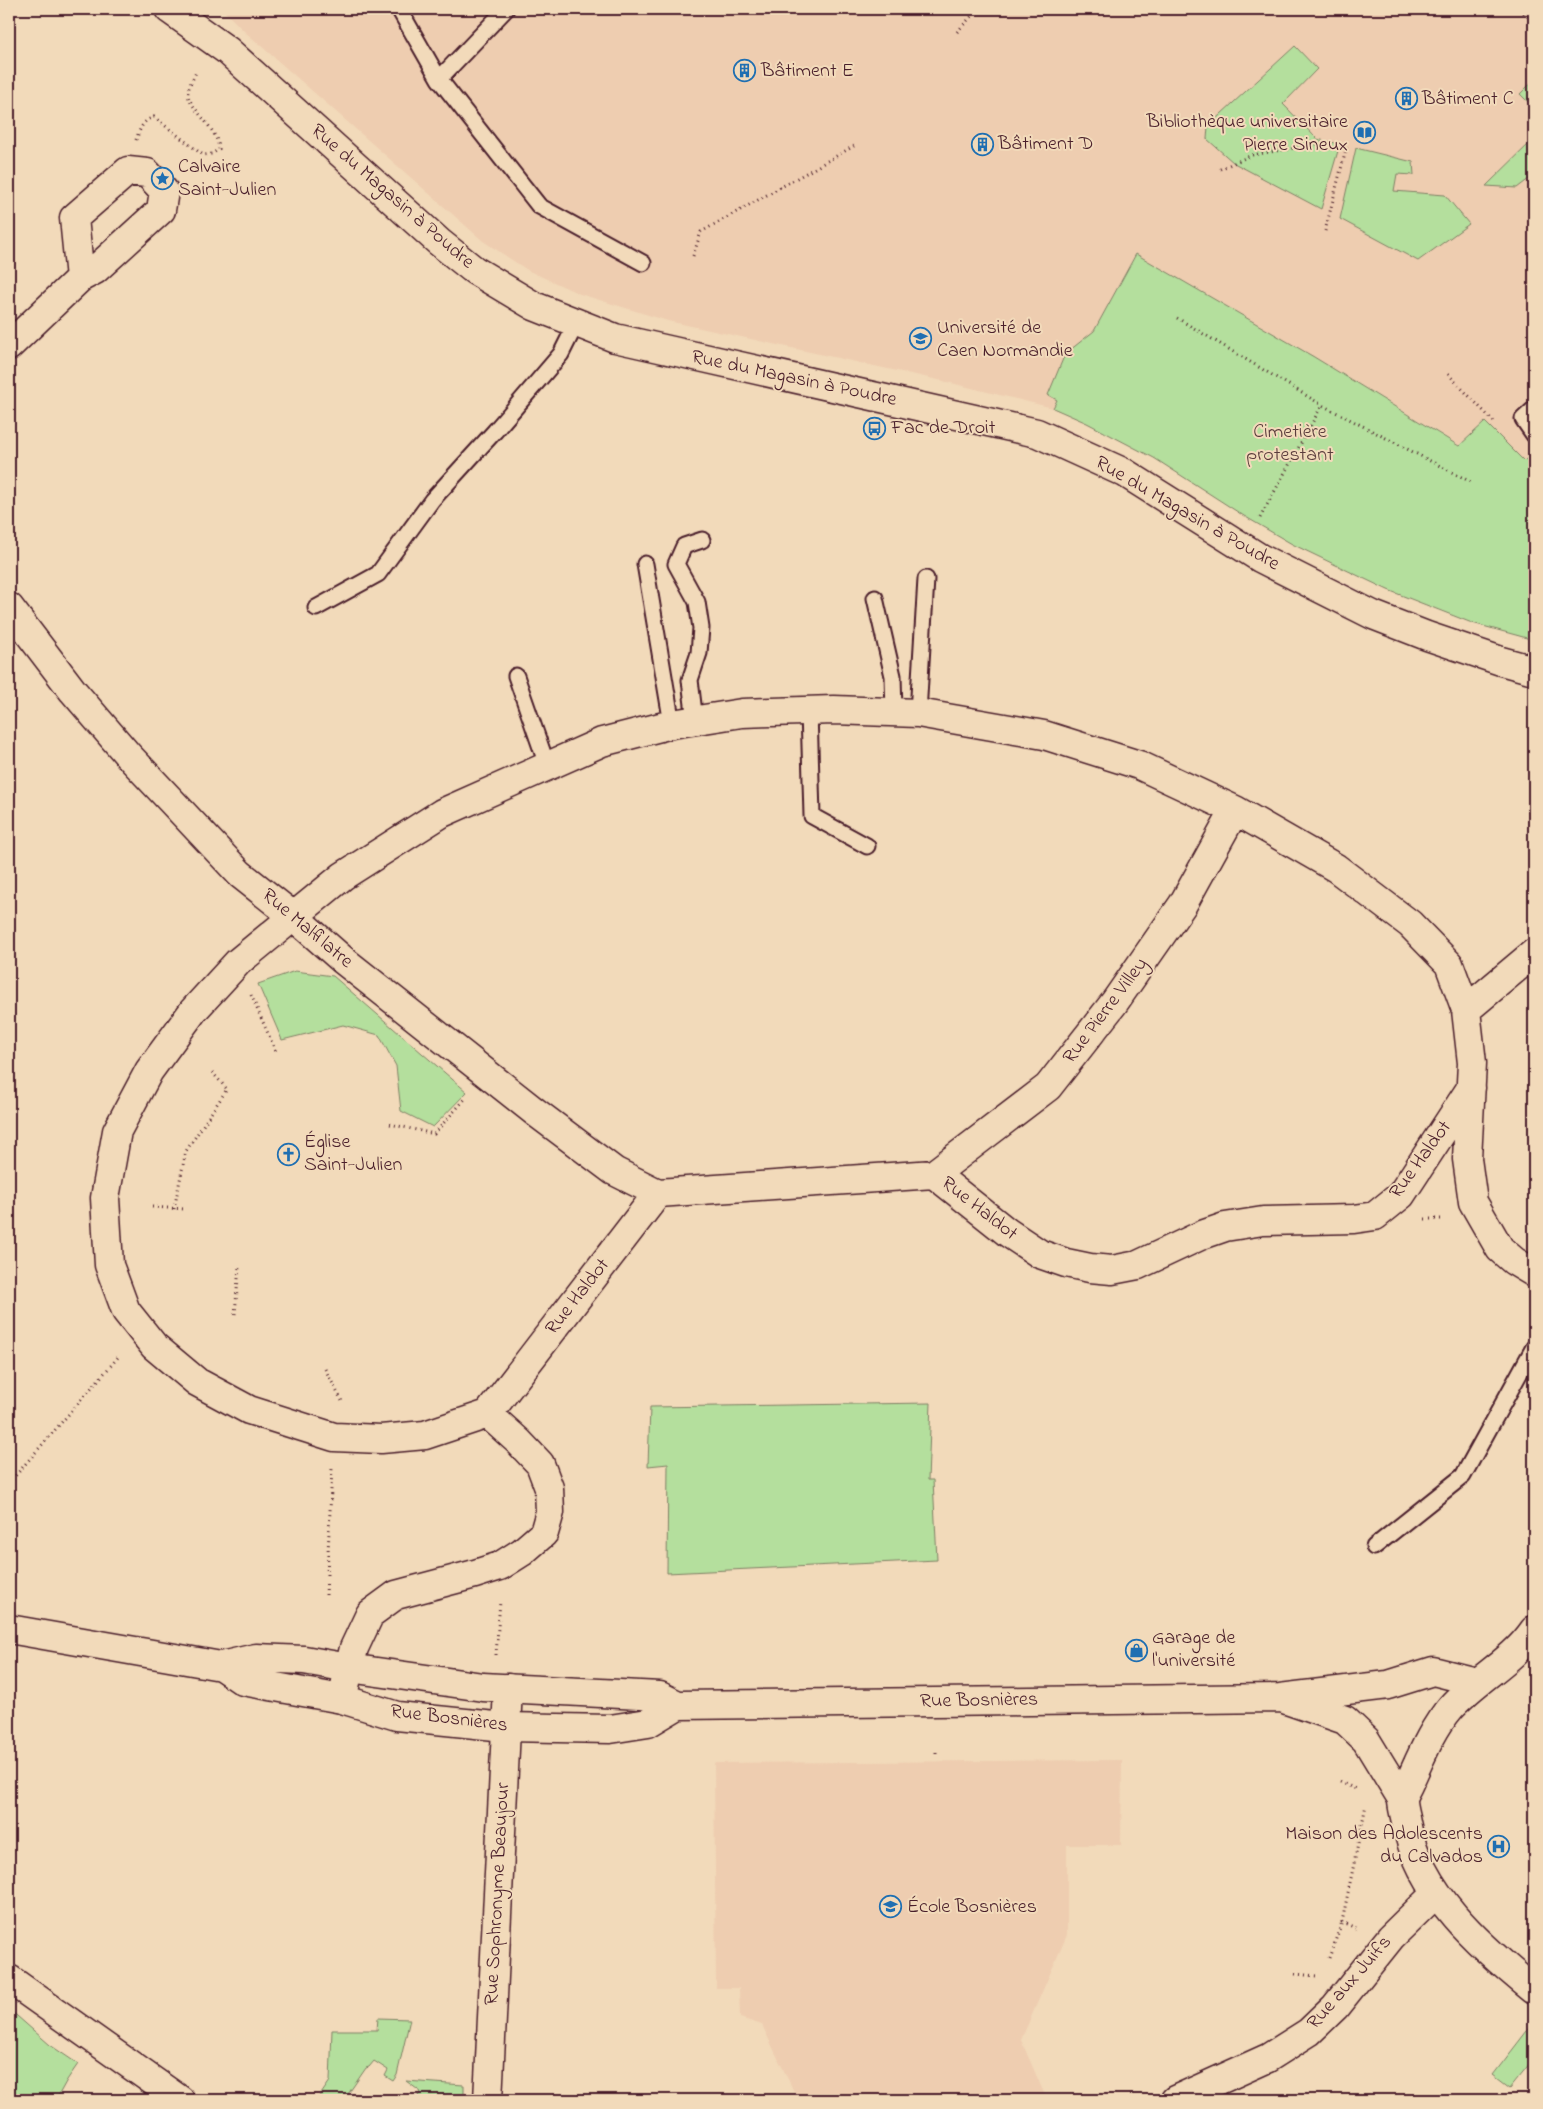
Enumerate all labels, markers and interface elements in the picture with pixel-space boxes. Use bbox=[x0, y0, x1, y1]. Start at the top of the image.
place label: Bâtiment E bbox=[760, 57, 854, 86]
building icon: Bâtiment E bbox=[733, 59, 757, 83]
place label: Bâtiment C bbox=[1421, 85, 1514, 114]
building icon: Bâtiment C bbox=[1394, 87, 1418, 111]
place label: Bibliothèque universitaire Pierre Sineux bbox=[1145, 108, 1348, 160]
street label: Rue du Magasin à Poudre bbox=[303, 117, 480, 277]
library icon: Bibliothèque universitaire Pierre Sineux bbox=[1352, 121, 1376, 145]
place label: Bâtiment D bbox=[997, 130, 1093, 159]
building icon: Bâtiment D bbox=[970, 132, 994, 156]
place label: Calvaire Saint-Julien bbox=[178, 153, 276, 205]
place icon: Calvaire Saint-Julien bbox=[150, 166, 174, 190]
place label: Université de Caen Normandie bbox=[937, 314, 1073, 366]
school or university icon: Université de Caen Normandie bbox=[909, 327, 933, 351]
street label: Rue du Magasin à Poudre bbox=[689, 343, 899, 416]
place label: Fac de Droit bbox=[890, 414, 996, 443]
bus stop icon: Fac de Droit bbox=[863, 416, 887, 440]
park label: Cimetière protestant bbox=[1246, 418, 1334, 470]
street label: Rue du Magasin à Poudre bbox=[1089, 449, 1285, 580]
street label: Rue Malfilatre bbox=[255, 882, 359, 976]
street label: Rue Pierre Villey bbox=[1056, 952, 1156, 1070]
street label: Rue Haldot bbox=[1383, 1115, 1460, 1205]
place label: Église Saint-Julien bbox=[304, 1128, 402, 1180]
church icon: Église Saint-Julien bbox=[276, 1142, 300, 1166]
street label: Rue Haldot bbox=[934, 1170, 1024, 1248]
street label: Rue Haldot bbox=[539, 1252, 617, 1342]
place label: Garage de l'université bbox=[1152, 1624, 1236, 1676]
shop icon: Garage de l'université bbox=[1124, 1638, 1148, 1662]
street label: Rue Bosnières bbox=[920, 1685, 1038, 1717]
street label: Rue Bosnières bbox=[389, 1697, 509, 1741]
street label: Rue Sophronyme Beaujour bbox=[478, 1781, 518, 2006]
place label: Maison des Adolescents du Calvados bbox=[1285, 1820, 1483, 1872]
hospital icon: Maison des Adolescents du Calvados bbox=[1487, 1834, 1511, 1858]
place label: École Bosnières bbox=[907, 1893, 1037, 1922]
school or university icon: École Bosnières bbox=[879, 1895, 903, 1919]
street label: Rue aux Juifs bbox=[1301, 1929, 1399, 2037]

